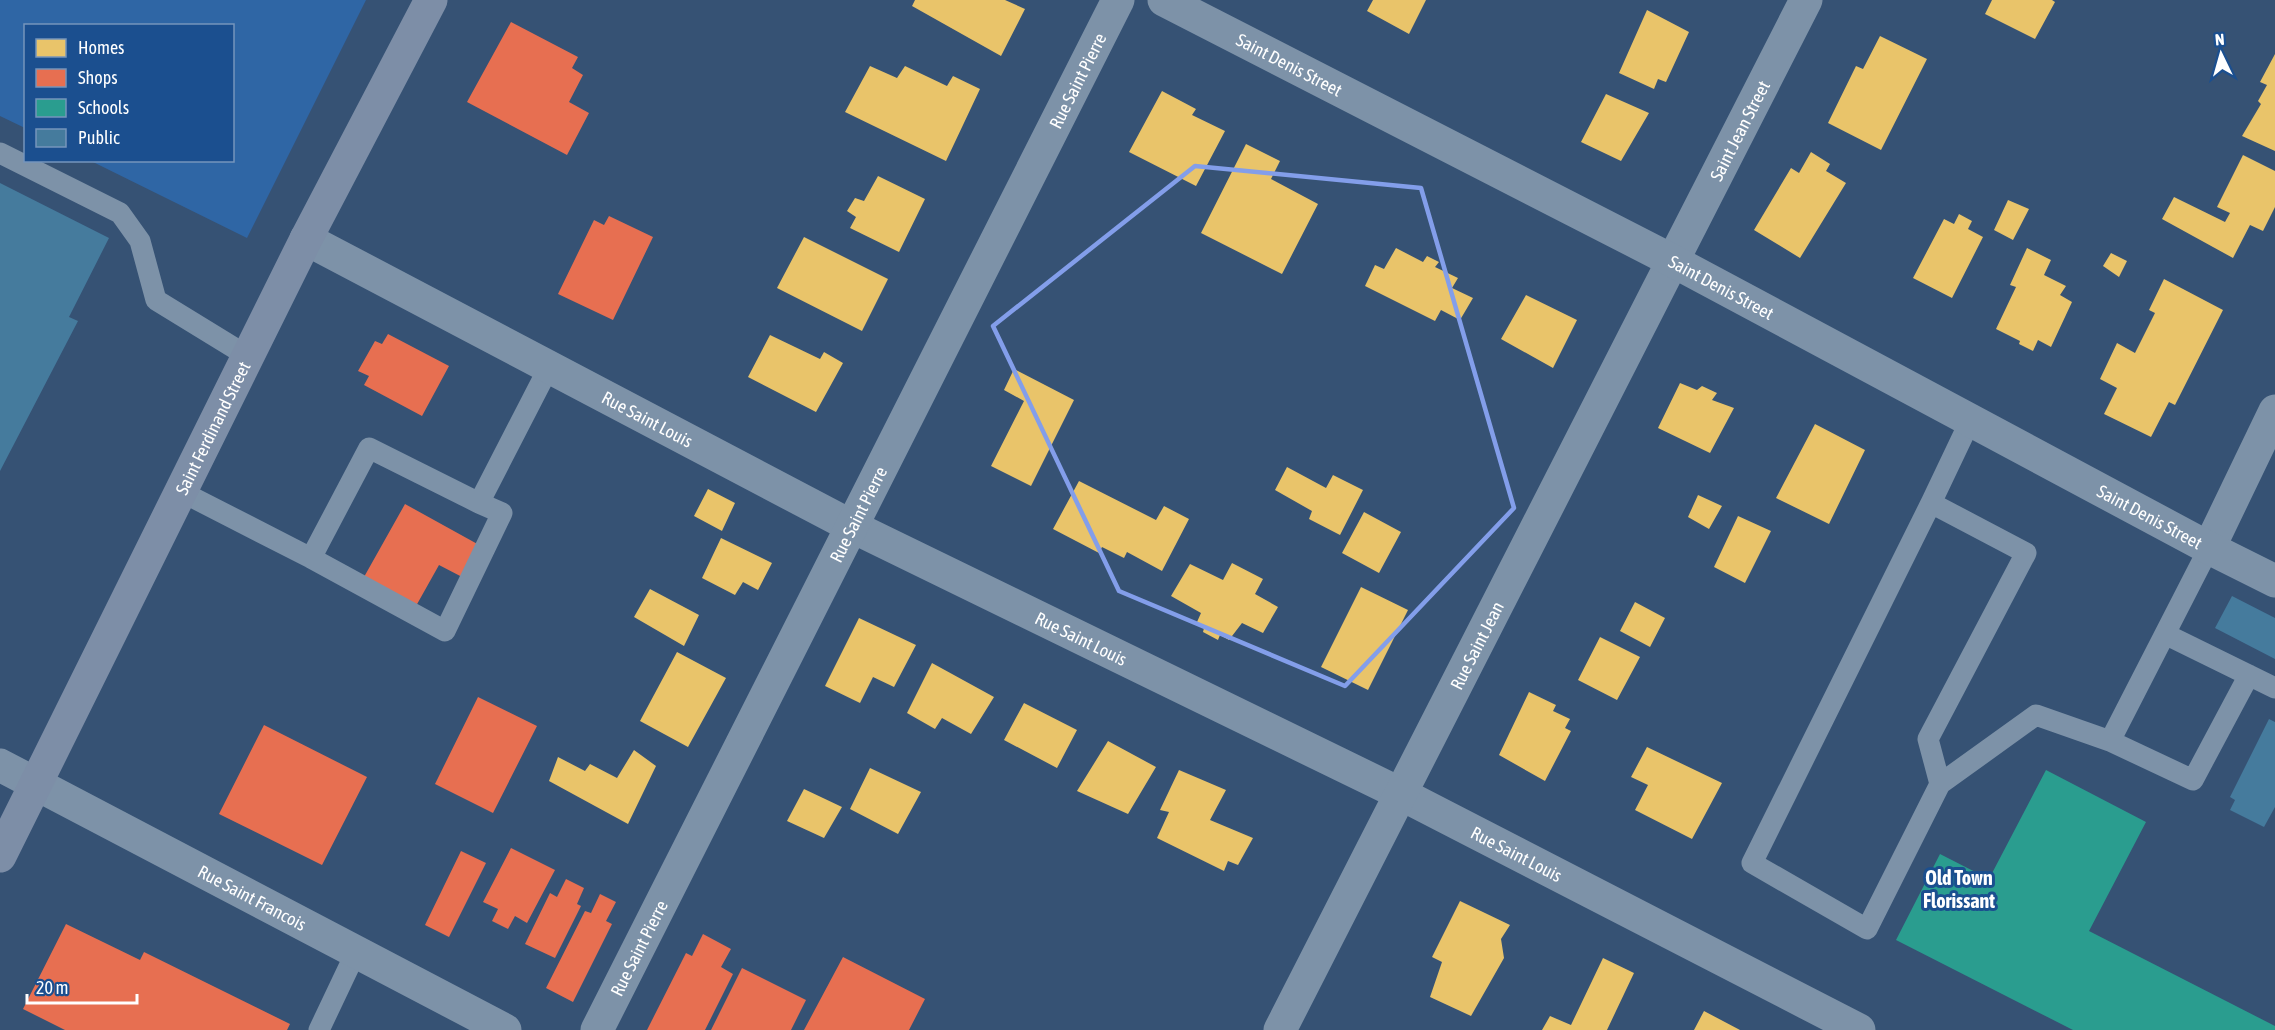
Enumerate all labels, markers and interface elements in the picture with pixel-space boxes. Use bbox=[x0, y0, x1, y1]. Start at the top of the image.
legend bbox=[24, 24, 234, 162]
north arrow bbox=[2191, 24, 2251, 84]
street label: Rue Saint Pierre bbox=[1044, 29, 1110, 132]
street label: Saint Denis Street bbox=[1233, 29, 1346, 100]
text: N bbox=[2214, 30, 2225, 48]
text: Homes bbox=[78, 37, 124, 58]
text: Shops bbox=[78, 67, 118, 88]
street label: Saint Jean Street bbox=[1705, 77, 1774, 184]
text: Schools bbox=[78, 97, 129, 118]
text: Public bbox=[78, 127, 120, 148]
street label: Saint Denis Street bbox=[1665, 250, 1778, 324]
street label: Saint Ferdinand Street bbox=[171, 358, 254, 498]
street label: Rue Saint Louis bbox=[599, 386, 696, 451]
street label: Rue Saint Pierre bbox=[825, 463, 891, 566]
street label: Saint Denis Street bbox=[2094, 480, 2206, 553]
street label: Rue Saint Jean bbox=[1445, 598, 1508, 693]
street label: Rue Saint Louis bbox=[1032, 607, 1130, 669]
street label: Rue Saint Louis bbox=[1468, 822, 1566, 886]
street label: Rue Saint Francois bbox=[195, 860, 310, 934]
district label: Old Town Florissant bbox=[1923, 866, 1995, 912]
street label: Rue Saint Pierre bbox=[606, 897, 671, 999]
scale bar bbox=[27, 967, 136, 1005]
text: 20 m bbox=[36, 977, 68, 998]

